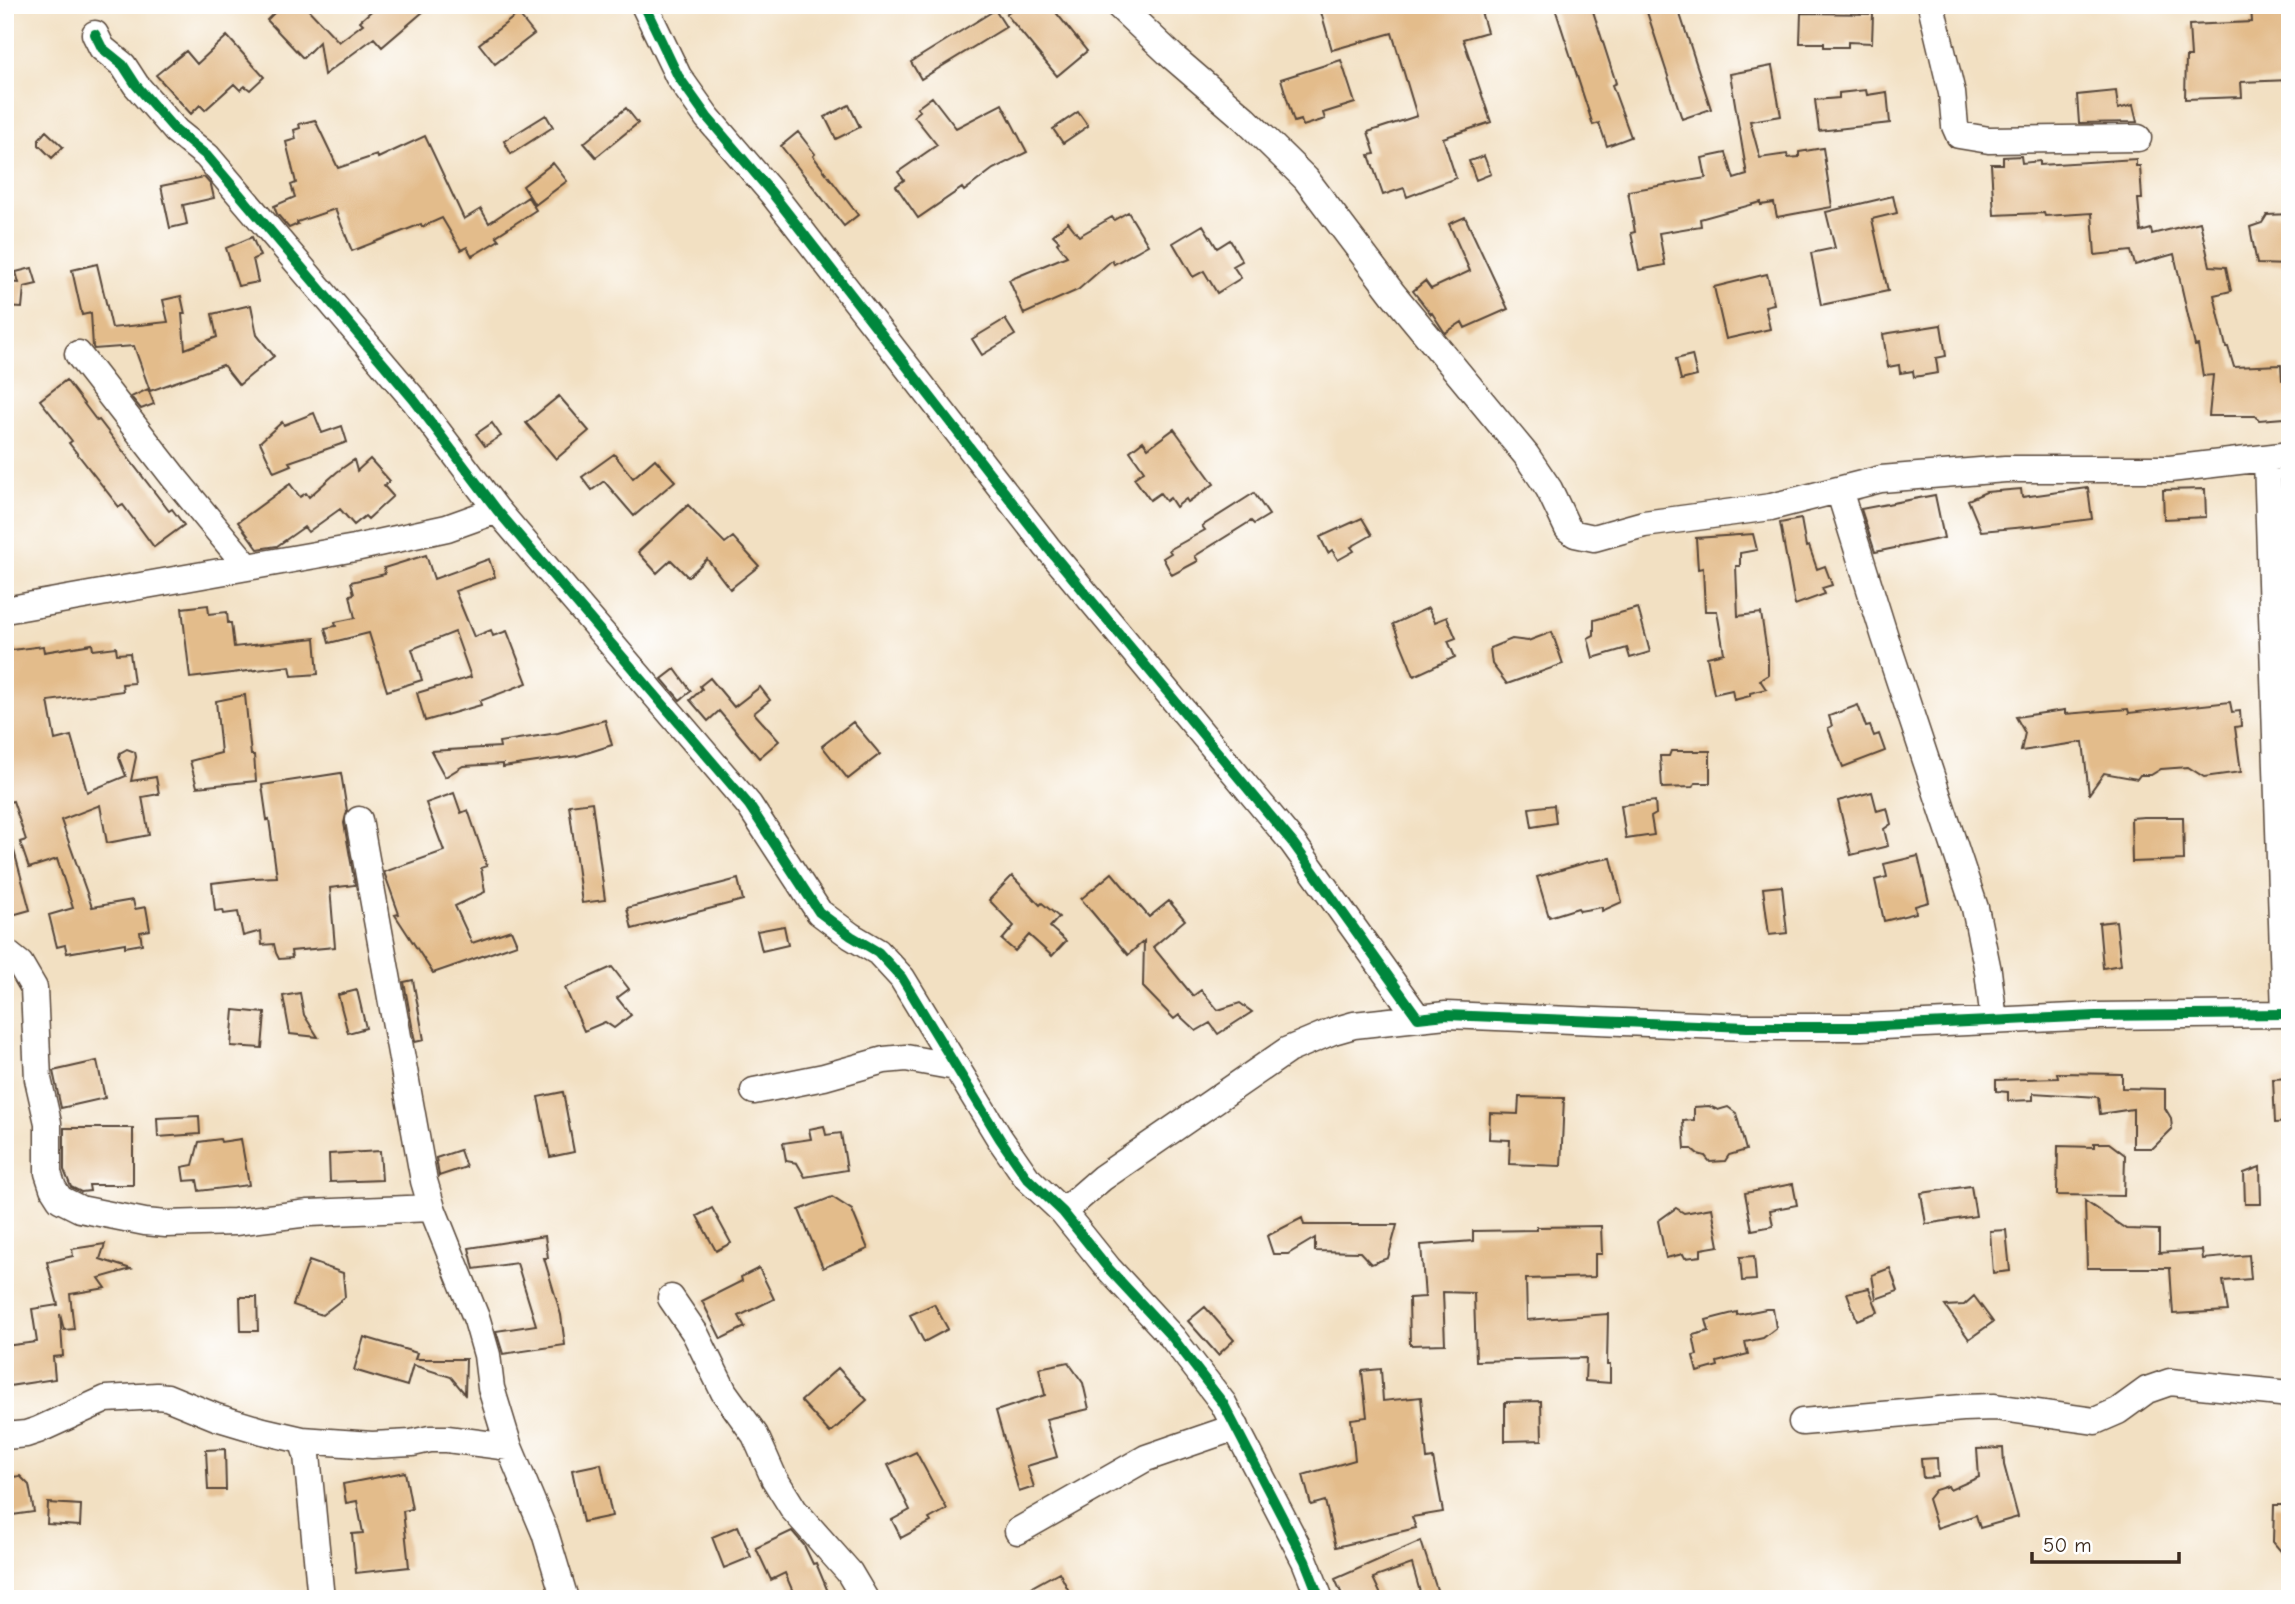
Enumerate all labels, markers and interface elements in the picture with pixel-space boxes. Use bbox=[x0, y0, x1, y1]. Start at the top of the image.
scale bar bbox=[2032, 1520, 2180, 1564]
text: 50 m bbox=[2043, 1533, 2092, 1557]

